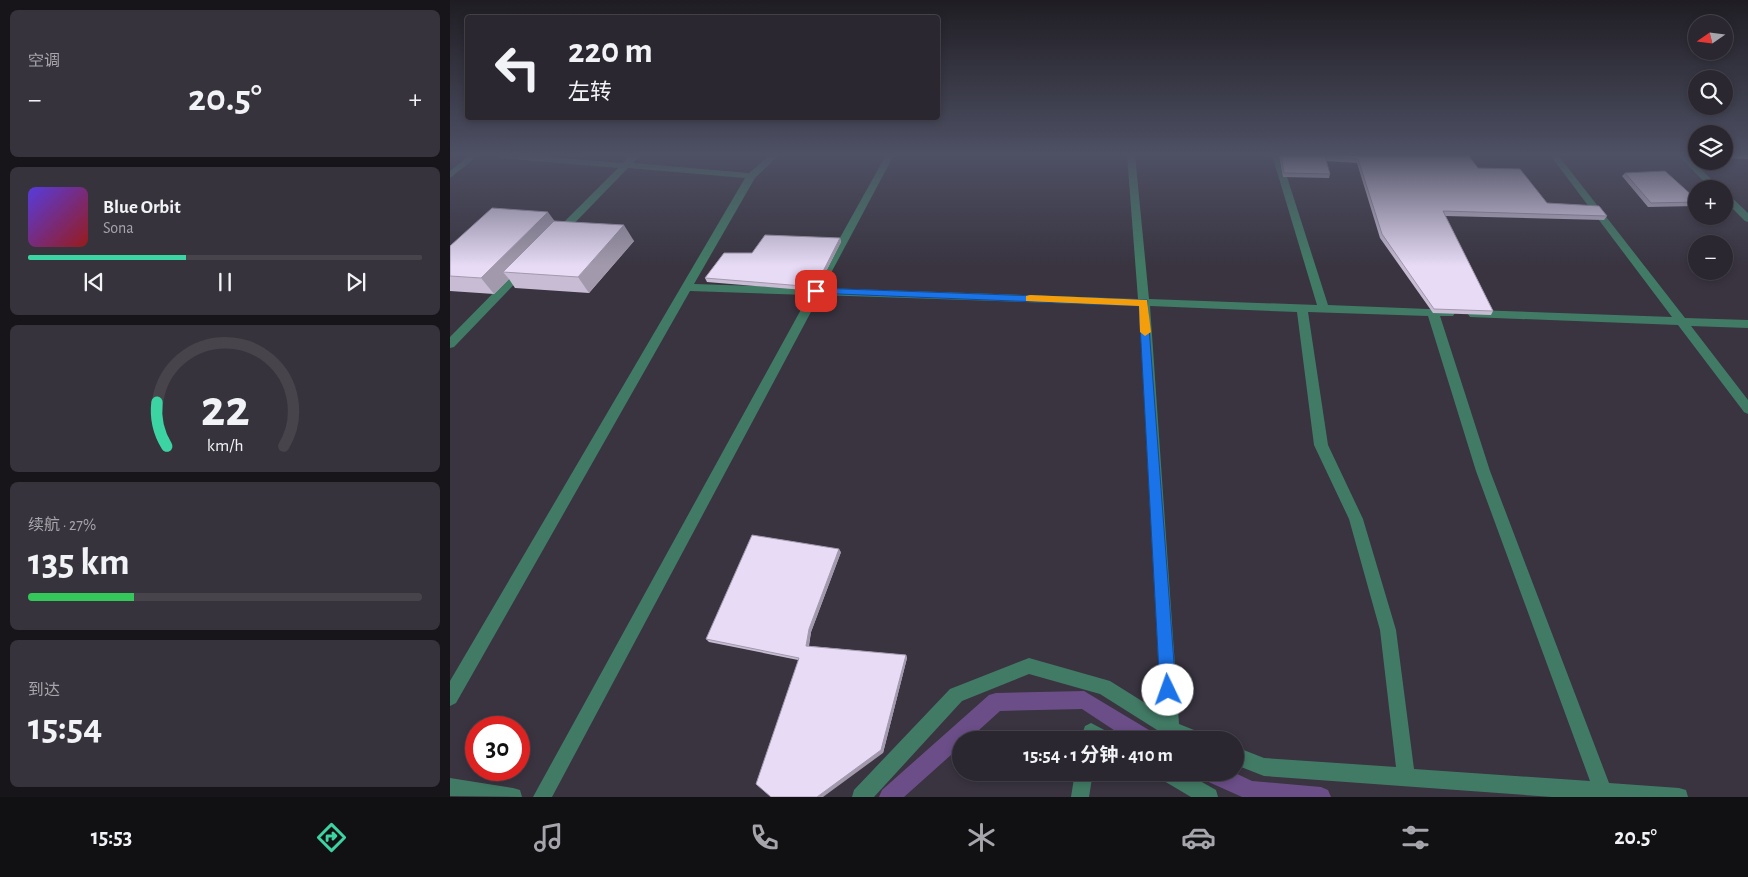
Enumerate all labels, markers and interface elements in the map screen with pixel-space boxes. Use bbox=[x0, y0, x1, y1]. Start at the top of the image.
north arrow bbox=[1688, 15, 1732, 60]
map controls bbox=[1688, 15, 1733, 280]
text: 220 m bbox=[568, 34, 653, 69]
icon: left bbox=[485, 35, 550, 100]
text: 空调 bbox=[28, 53, 60, 69]
button: search bbox=[1688, 70, 1733, 115]
text: 20.5° bbox=[188, 80, 262, 118]
text: 左转 bbox=[568, 81, 612, 103]
text: − bbox=[28, 86, 41, 114]
text: + bbox=[409, 86, 422, 114]
button: layers bbox=[1688, 125, 1733, 170]
button: + bbox=[1688, 180, 1733, 225]
text: Blue Orbit bbox=[103, 198, 181, 217]
text: Sona bbox=[103, 220, 134, 236]
button: − bbox=[1688, 235, 1733, 280]
icon: previous bbox=[80, 268, 108, 296]
icon: pause bbox=[211, 268, 239, 296]
icon: next bbox=[342, 268, 370, 296]
pin bbox=[795, 270, 837, 312]
icon: arrive bbox=[802, 277, 830, 305]
text: 22 bbox=[201, 383, 249, 435]
text: km/h bbox=[207, 437, 243, 455]
text: 续航 · 27% bbox=[28, 517, 96, 533]
text: 135 km bbox=[28, 544, 130, 582]
position arrow bbox=[1141, 663, 1193, 715]
text: 到达 bbox=[28, 682, 60, 698]
text: 15:54 bbox=[28, 709, 102, 747]
speed limit sign: 30 bbox=[465, 716, 530, 781]
text: 15:54 · 1 分钟 · 410 m bbox=[1023, 746, 1173, 765]
icon: directions bbox=[314, 820, 349, 855]
icon: music bbox=[531, 820, 566, 855]
icon: phone bbox=[747, 820, 782, 855]
icon: climate bbox=[964, 820, 999, 855]
icon: car bbox=[1181, 820, 1216, 855]
icon: filters bbox=[1398, 820, 1433, 855]
text: 15:53 bbox=[91, 826, 132, 848]
text: 20.5° bbox=[1614, 826, 1657, 848]

